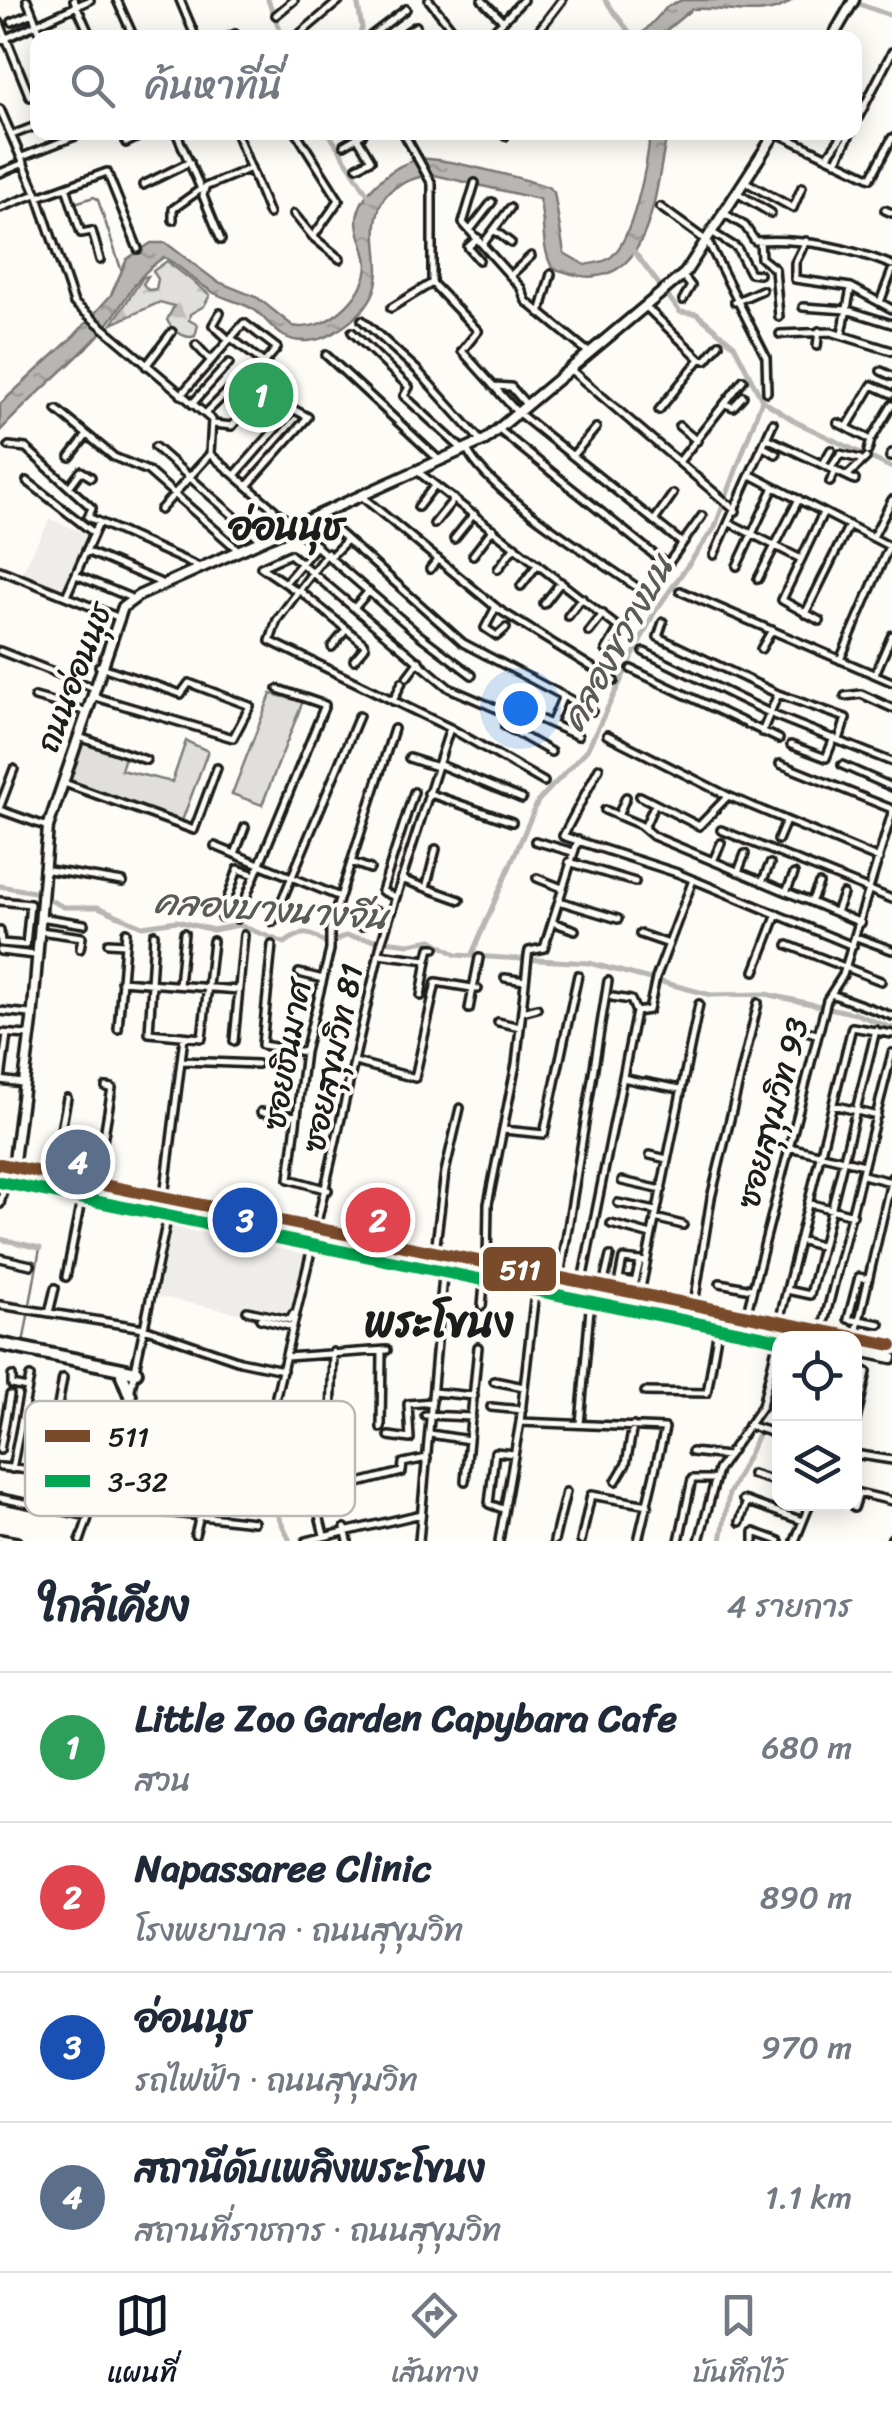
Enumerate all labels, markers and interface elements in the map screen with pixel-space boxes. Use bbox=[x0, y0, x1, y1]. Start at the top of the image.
search box bbox=[30, 30, 862, 140]
text: ค้นหาที่นี่ bbox=[145, 52, 282, 119]
icon: search bbox=[65, 58, 120, 113]
pin: 1 bbox=[228, 358, 294, 432]
district label: อ่อนนุช bbox=[228, 493, 347, 560]
water label: คลองขวางบน bbox=[543, 540, 693, 743]
street label: ถนนอ่อนนุช bbox=[19, 592, 130, 761]
your location bbox=[495, 683, 546, 734]
water label: คลองบางนางจีน bbox=[152, 870, 393, 948]
street label: ซอยสุขุมวิท 81 bbox=[285, 959, 381, 1157]
street label: ซอยชินมาศ bbox=[246, 972, 329, 1134]
street label: ซอยสุขุมวิท 93 bbox=[720, 1011, 826, 1215]
pin: 4 bbox=[46, 1124, 110, 1200]
pin: 3 bbox=[212, 1182, 278, 1258]
pin: 2 bbox=[346, 1182, 410, 1258]
line badge: 511 bbox=[481, 1245, 558, 1293]
text: 511 bbox=[499, 1245, 541, 1294]
district label: พระโขนง bbox=[364, 1285, 514, 1359]
map controls bbox=[772, 1331, 862, 1511]
button: locate bbox=[772, 1331, 862, 1421]
legend bbox=[25, 1401, 355, 1516]
text: 511 bbox=[108, 1412, 149, 1461]
button: layers bbox=[772, 1421, 862, 1511]
text: 3-32 bbox=[108, 1457, 168, 1506]
text: ใกล้เคียง bbox=[40, 1569, 189, 1643]
text: 4 รายการ bbox=[727, 1578, 852, 1635]
text: Little Zoo Garden Capybara Cafe bbox=[135, 1685, 677, 1752]
text: 1 bbox=[66, 1719, 79, 1776]
text: 680 m bbox=[761, 1719, 852, 1776]
text: สวน bbox=[135, 1752, 191, 1809]
text: Napassaree Clinic bbox=[135, 1835, 431, 1902]
text: 2 bbox=[63, 1869, 82, 1926]
text: 890 m bbox=[760, 1869, 852, 1926]
text: โรงพยาบาล · ถนนสุขุมวิท bbox=[135, 1902, 463, 1959]
text: อ่อนนุช bbox=[135, 1985, 250, 2052]
text: 3 bbox=[64, 2019, 81, 2076]
text: 970 m bbox=[761, 2019, 852, 2076]
text: รถไฟฟ้า · ถนนสุขุมวิท bbox=[135, 2052, 418, 2109]
text: สถานีดับเพลิงพระโขนง bbox=[135, 2135, 485, 2202]
text: 4 bbox=[62, 2169, 83, 2226]
text: 1.1 km bbox=[765, 2169, 852, 2226]
text: สถานที่ราชการ · ถนนสุขุมวิท bbox=[135, 2202, 501, 2259]
tab: แผนที่ bbox=[107, 2288, 177, 2397]
tab: เส้นทาง bbox=[391, 2288, 479, 2397]
tab: บันทึกไว้ bbox=[693, 2288, 785, 2397]

